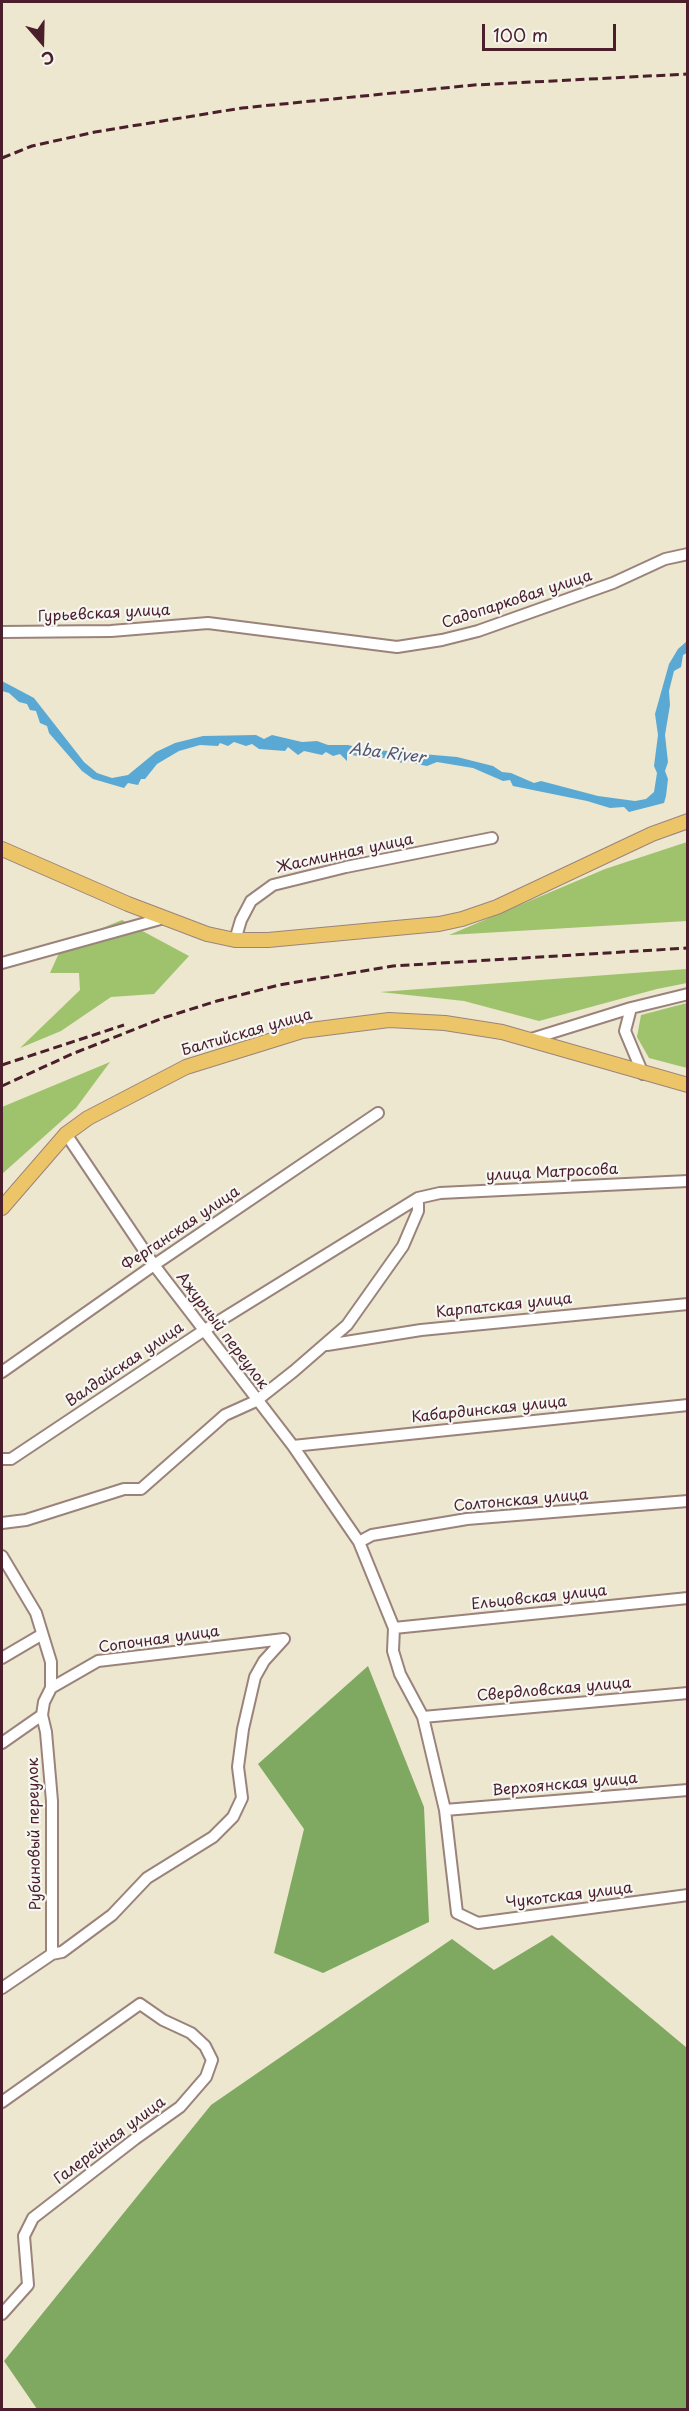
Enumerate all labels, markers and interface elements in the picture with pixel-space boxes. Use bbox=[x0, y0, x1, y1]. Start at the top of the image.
north arrow bbox=[12, 12, 72, 72]
scale bar bbox=[485, 12, 618, 50]
text: 100 m bbox=[493, 21, 548, 48]
text: С bbox=[38, 46, 58, 72]
street label: Садопарковая улица bbox=[440, 567, 594, 633]
street label: Гурьевская улица bbox=[37, 602, 171, 626]
water label: Aba River bbox=[348, 740, 426, 768]
street label: Жасминная улица bbox=[275, 831, 415, 877]
street label: Балтийская улица bbox=[180, 1006, 314, 1060]
street label: улица Матросова bbox=[486, 1161, 618, 1185]
street label: Ферганская улица bbox=[119, 1183, 243, 1275]
street label: Ажурный переулок bbox=[172, 1269, 272, 1393]
street label: Карпатская улица bbox=[435, 1290, 573, 1322]
street label: Валдайская улица bbox=[63, 1319, 187, 1411]
street label: Кабардинская улица bbox=[410, 1393, 568, 1427]
street label: Солтонская улица bbox=[453, 1486, 589, 1516]
street label: Ельцовская улица bbox=[470, 1582, 608, 1614]
street label: Сопочная улица bbox=[97, 1623, 221, 1657]
street label: Свердловская улица bbox=[476, 1674, 632, 1706]
street label: Рубиновый переулок bbox=[25, 1757, 45, 1911]
street label: Верхоянская улица bbox=[492, 1770, 638, 1800]
street label: Чукотская улица bbox=[505, 1879, 633, 1913]
street label: Галерейная улица bbox=[51, 2093, 169, 2189]

